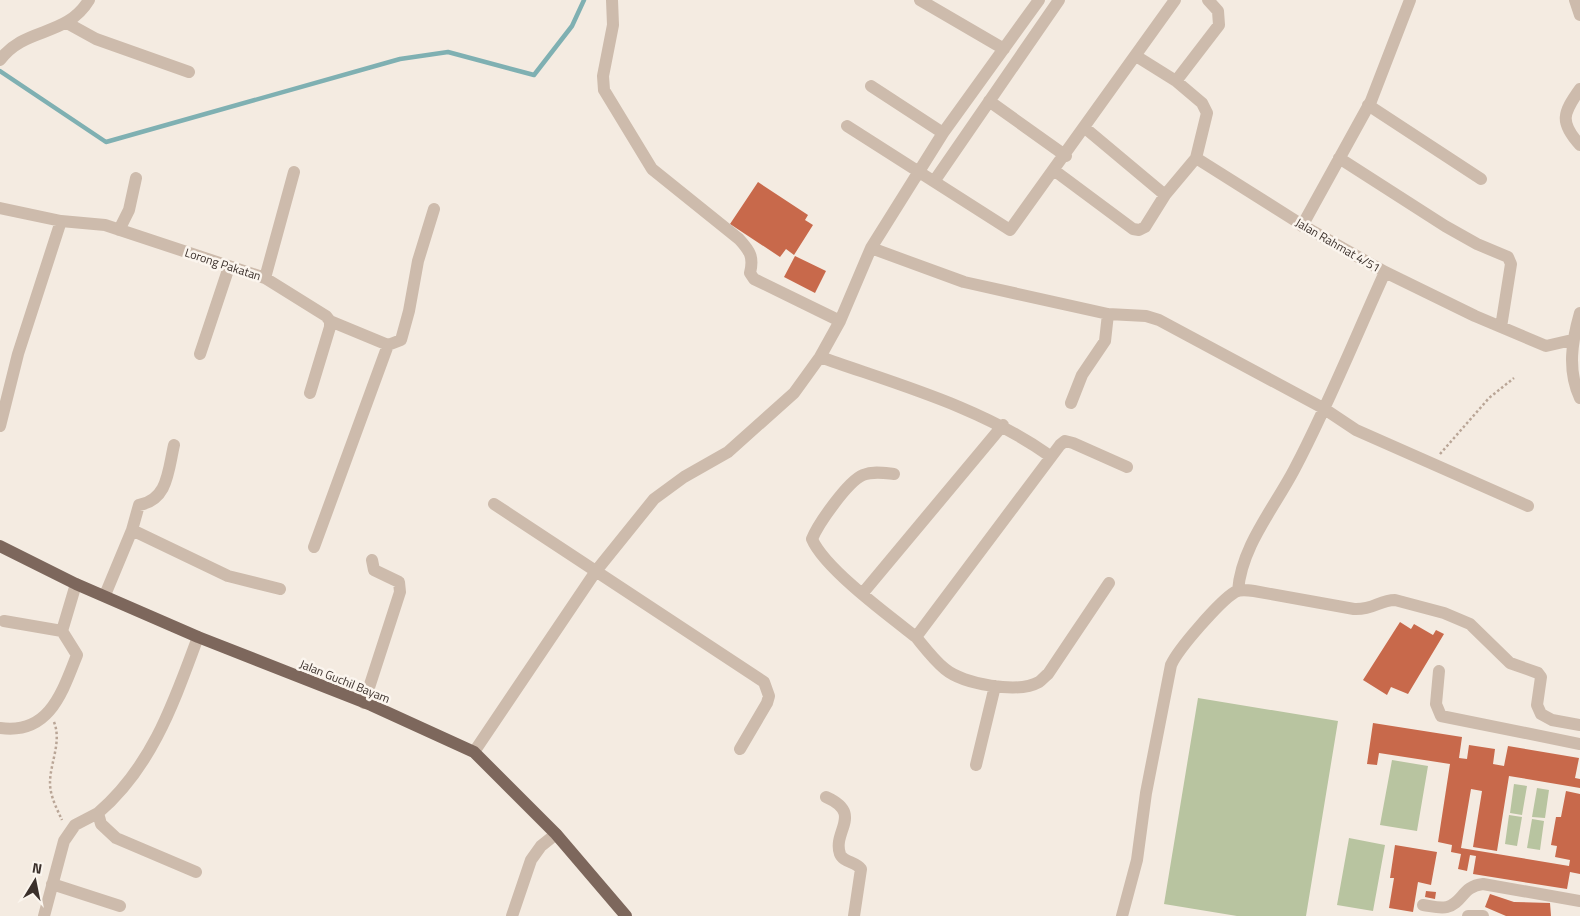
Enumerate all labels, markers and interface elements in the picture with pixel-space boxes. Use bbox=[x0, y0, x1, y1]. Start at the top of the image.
street label: Jalan Rahmat 4/51 bbox=[1292, 213, 1384, 277]
street label: Lorong Pakatan bbox=[182, 243, 264, 285]
street label: Jalan Guchil Bayam bbox=[297, 654, 393, 708]
north arrow bbox=[10, 856, 60, 906]
text: N bbox=[31, 857, 44, 879]

